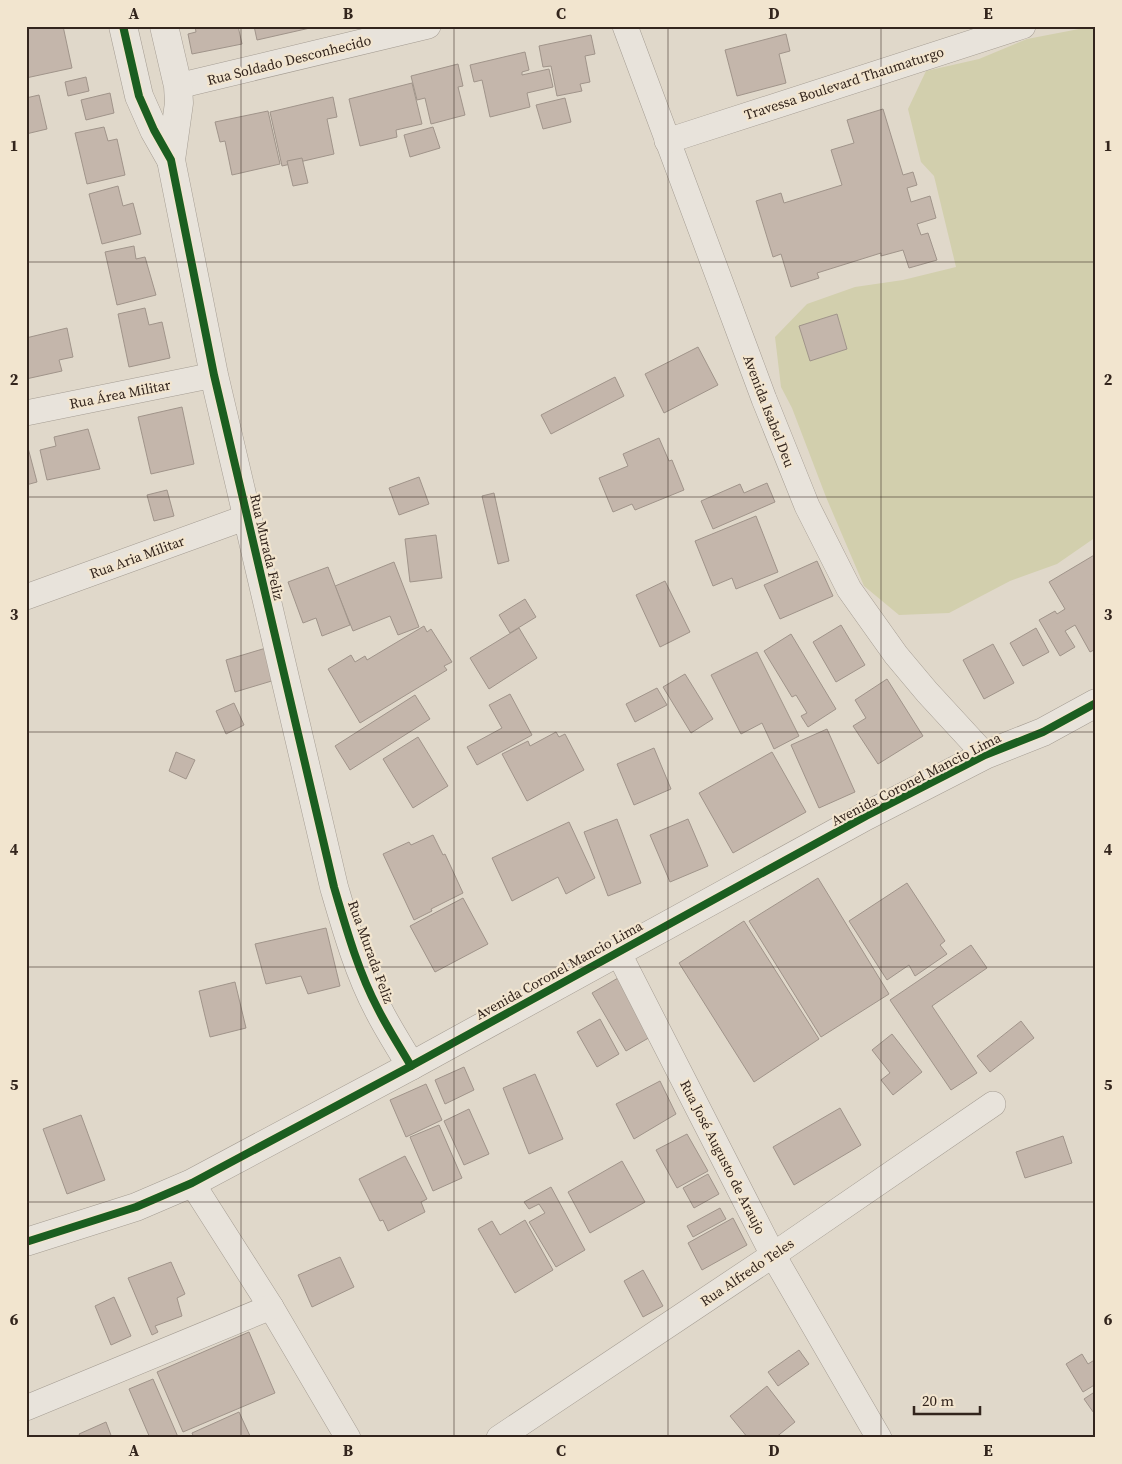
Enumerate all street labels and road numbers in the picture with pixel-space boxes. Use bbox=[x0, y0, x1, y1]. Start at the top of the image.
street label: Rua Soldado Desconhecido bbox=[205, 30, 373, 90]
street label: Travessa Boulevard Thaumaturgo bbox=[742, 41, 947, 125]
street label: Avenida Isabel Deu bbox=[738, 352, 800, 470]
street label: Rua Área Militar bbox=[68, 374, 172, 414]
street label: Rua Murada Feliz bbox=[245, 492, 289, 603]
street label: Rua Aria Militar bbox=[87, 530, 187, 583]
street label: Avenida Coronel Mancio Lima bbox=[828, 727, 1005, 831]
street label: Rua Murada Feliz bbox=[343, 898, 399, 1007]
street label: Avenida Coronel Mancio Lima bbox=[472, 915, 647, 1024]
street label: Rua José Augusto de Araujo bbox=[675, 1076, 771, 1238]
street label: Rua Alfredo Teles bbox=[696, 1233, 798, 1311]

